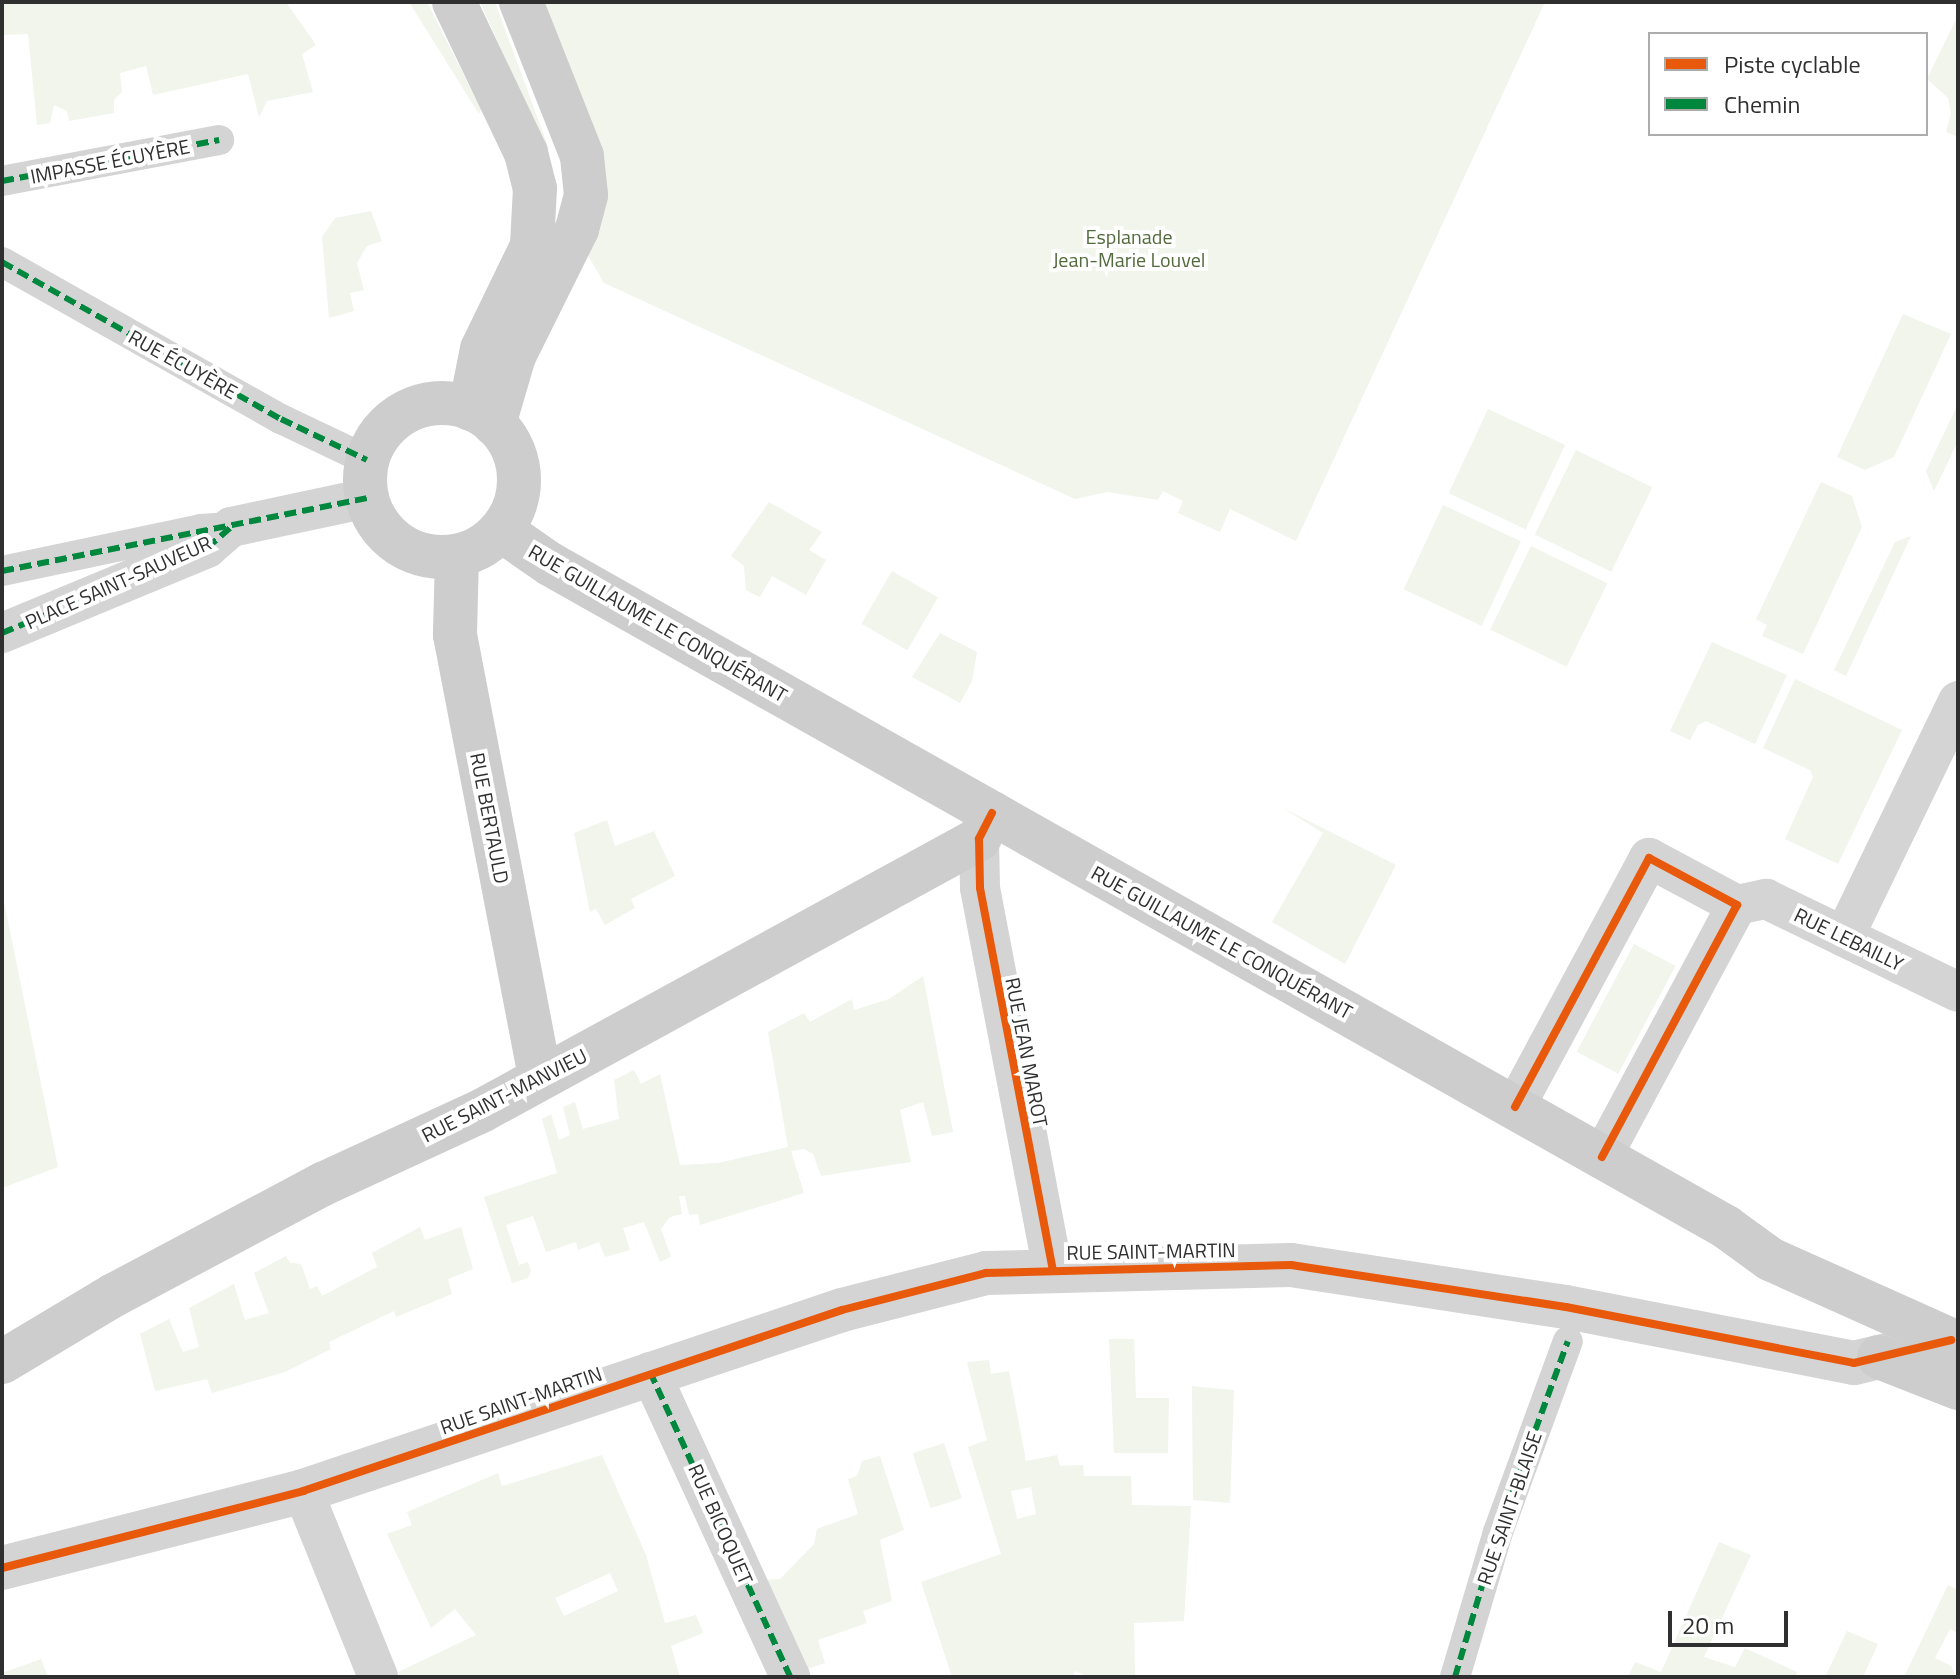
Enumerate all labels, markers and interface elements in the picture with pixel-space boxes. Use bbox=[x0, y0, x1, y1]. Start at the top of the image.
legend bbox=[1648, 32, 1928, 136]
text: Piste cyclable bbox=[1724, 46, 1861, 82]
text: Chemin bbox=[1724, 86, 1800, 122]
street label: IMPASSE ÉCUYÈRE bbox=[28, 134, 192, 188]
park label: Esplanade Jean-Marie Louvel bbox=[1053, 224, 1205, 271]
street label: RUE ÉCUYÈRE bbox=[124, 324, 242, 404]
street label: PLACE SAINT-SAUVEUR bbox=[21, 530, 215, 634]
street label: RUE GUILLAUME LE CONQUÉRANT bbox=[524, 539, 792, 707]
street label: RUE BERTAULD bbox=[466, 750, 514, 886]
street label: RUE GUILLAUME LE CONQUÉRANT bbox=[1087, 860, 1357, 1024]
street label: RUE LEBAILLY bbox=[1791, 902, 1907, 976]
street label: RUE JEAN MAROT bbox=[1001, 975, 1053, 1129]
street label: RUE SAINT-MANVIEU bbox=[417, 1043, 591, 1147]
street label: RUE SAINT-MARTIN bbox=[1066, 1238, 1236, 1264]
street label: RUE SAINT-MARTIN bbox=[437, 1361, 605, 1439]
street label: RUE SAINT-BLAISE bbox=[1472, 1428, 1546, 1588]
street label: RUE BICOQUET bbox=[684, 1460, 758, 1588]
scale bar bbox=[1672, 1595, 1792, 1645]
text: 20 m bbox=[1682, 1607, 1734, 1643]

